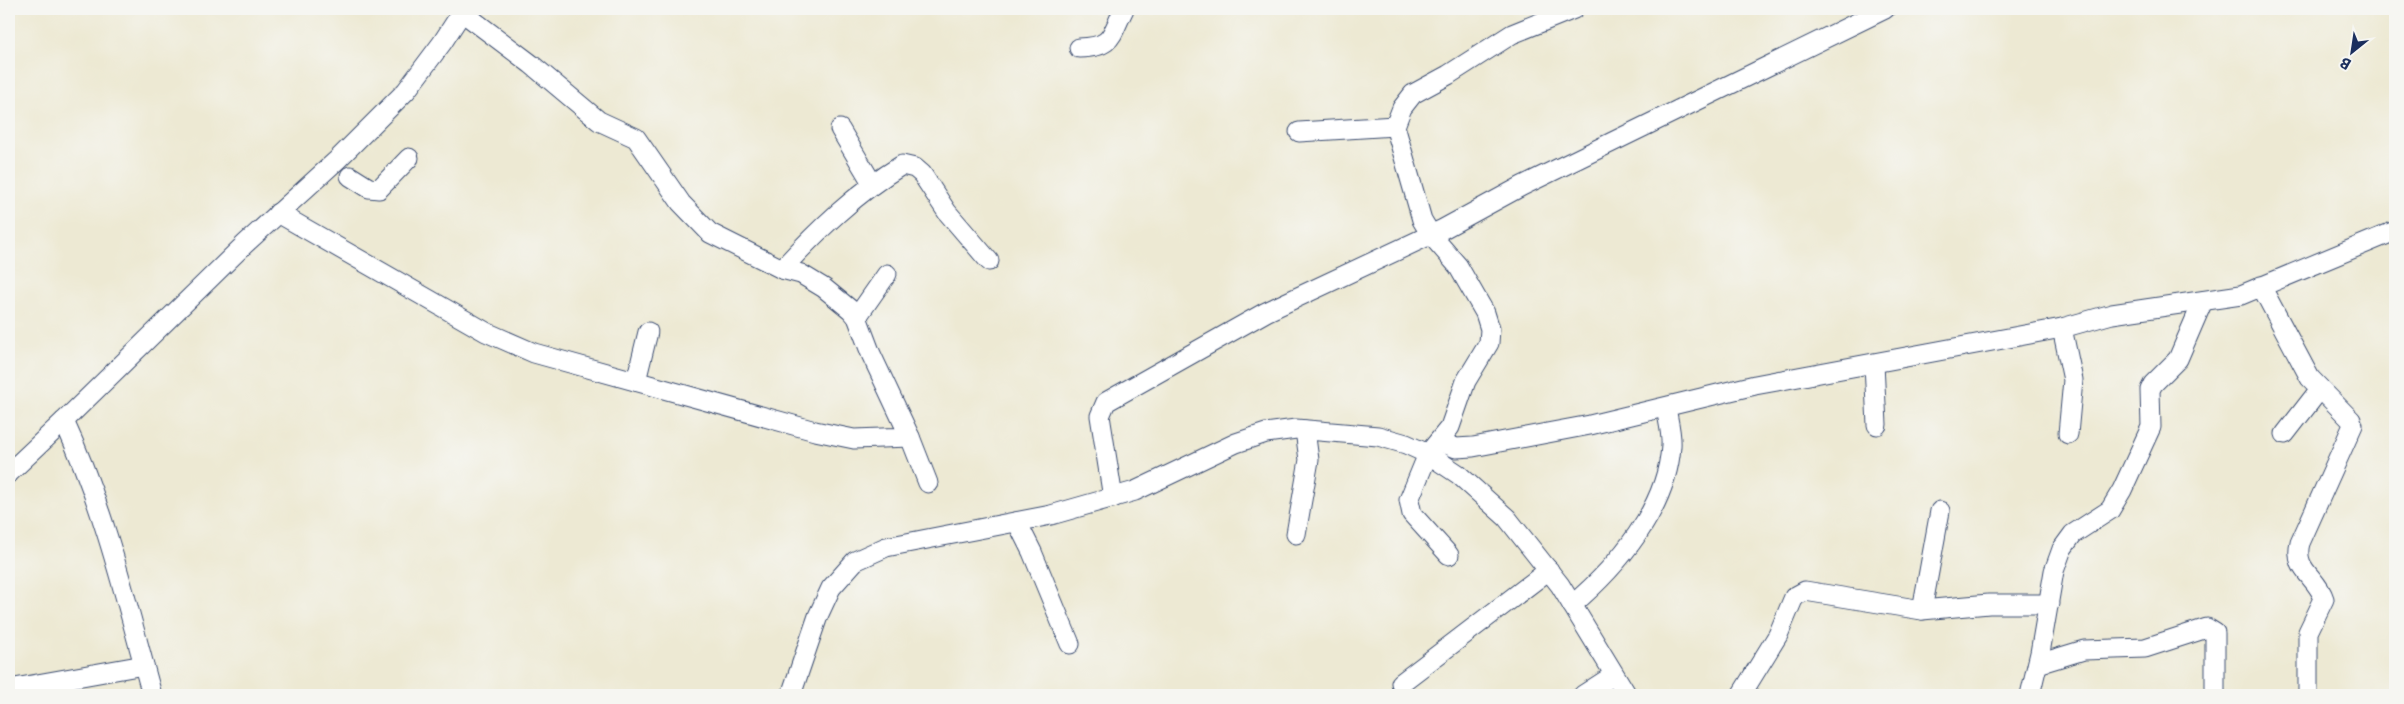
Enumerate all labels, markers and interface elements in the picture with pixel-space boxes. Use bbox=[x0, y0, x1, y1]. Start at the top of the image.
north arrow bbox=[2326, 28, 2376, 78]
text: B bbox=[2336, 52, 2355, 75]

